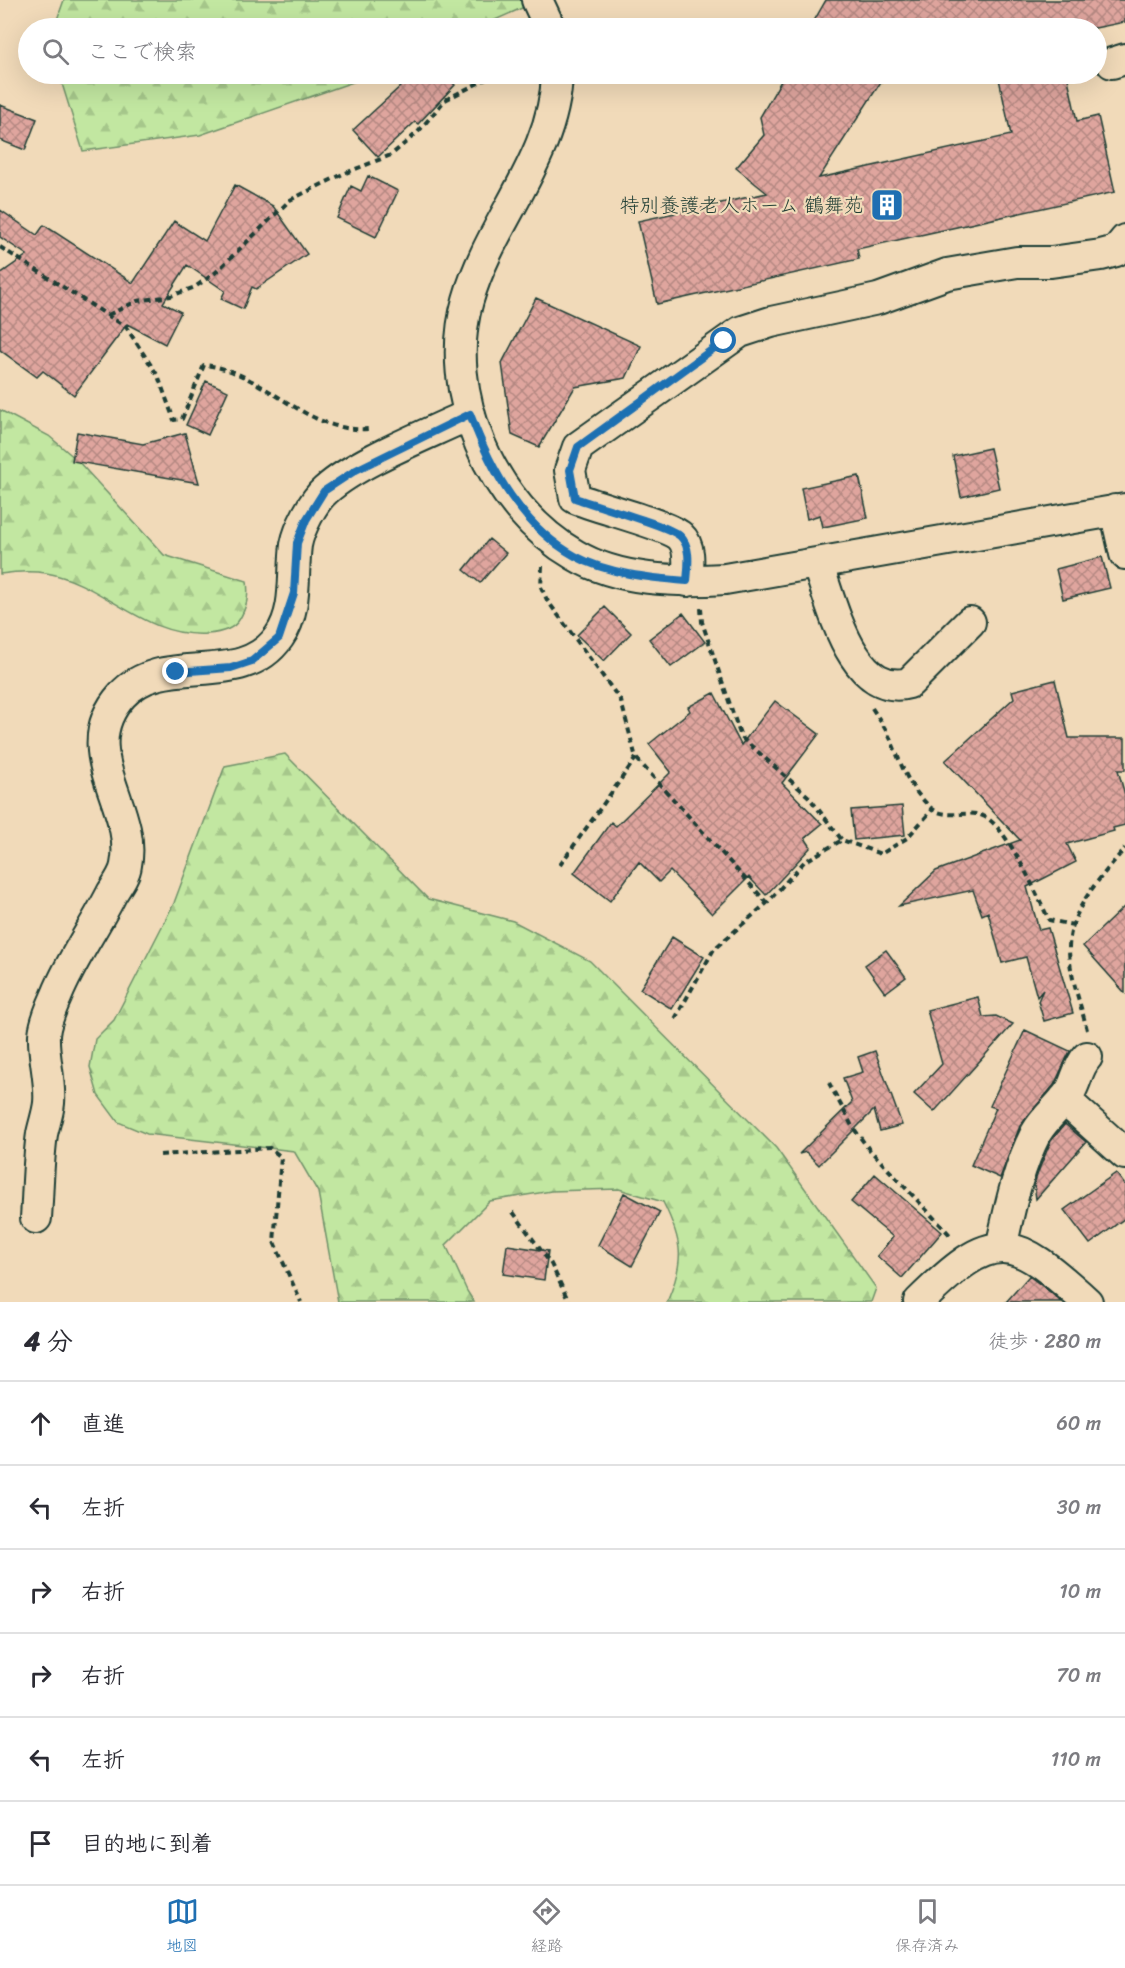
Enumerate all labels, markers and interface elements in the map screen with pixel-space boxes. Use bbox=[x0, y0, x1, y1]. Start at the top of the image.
search box bbox=[18, 18, 1107, 84]
text: ここで検索 bbox=[87, 32, 197, 71]
icon: search bbox=[39, 35, 72, 68]
building icon: 特別養護老人ホーム 鶴舞苑 bbox=[869, 187, 905, 223]
place label: 特別養護老人ホーム 鶴舞苑 bbox=[620, 188, 864, 223]
route start bbox=[710, 327, 736, 353]
route end bbox=[162, 658, 188, 684]
text: 4 分 bbox=[24, 1318, 73, 1364]
text: 徒歩 · 280 m bbox=[988, 1324, 1101, 1359]
text: 直進 bbox=[81, 1404, 125, 1443]
text: 60 m bbox=[1056, 1406, 1101, 1441]
icon: ahead bbox=[24, 1407, 57, 1440]
text: 左折 bbox=[81, 1488, 125, 1527]
text: 30 m bbox=[1057, 1490, 1101, 1525]
icon: left bbox=[24, 1491, 57, 1524]
text: 右折 bbox=[81, 1572, 125, 1611]
text: 10 m bbox=[1059, 1574, 1101, 1609]
icon: right bbox=[24, 1575, 57, 1608]
text: 右折 bbox=[81, 1656, 125, 1695]
text: 70 m bbox=[1056, 1658, 1101, 1693]
icon: right bbox=[24, 1659, 57, 1692]
text: 左折 bbox=[81, 1740, 125, 1779]
text: 110 m bbox=[1051, 1742, 1101, 1777]
icon: left bbox=[24, 1743, 57, 1776]
text: 目的地に到着 bbox=[81, 1824, 213, 1863]
icon: arrive bbox=[24, 1827, 57, 1860]
tab: 地図 bbox=[166, 1895, 199, 1960]
tab: 経路 bbox=[530, 1895, 563, 1960]
tab: 保存済み bbox=[895, 1895, 959, 1960]

